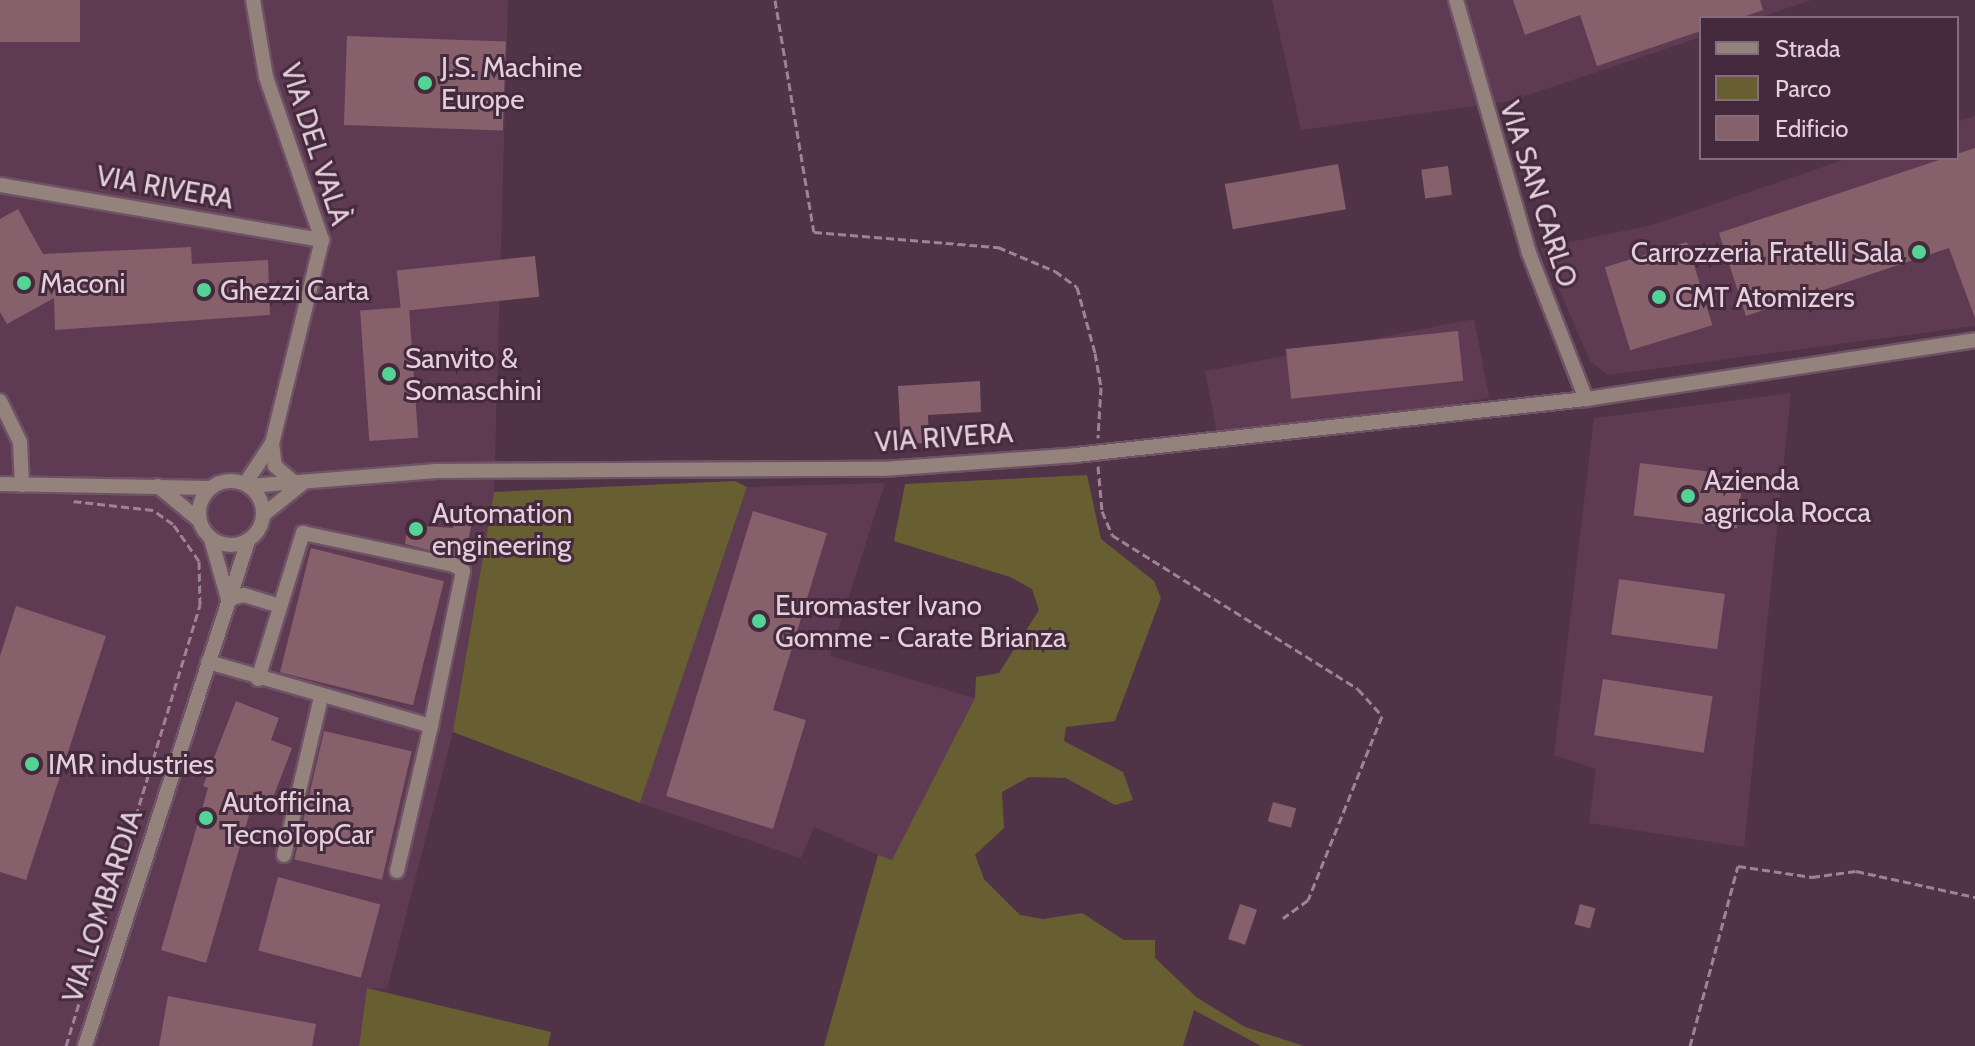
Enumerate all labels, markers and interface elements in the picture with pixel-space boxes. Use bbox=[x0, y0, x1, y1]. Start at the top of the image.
legend bbox=[1699, 16, 1959, 160]
text: Strada bbox=[1775, 34, 1841, 63]
place label: J.S. Machine Europe bbox=[441, 50, 582, 116]
street label: VIA DEL VALÀ bbox=[274, 59, 358, 229]
marker: J.S. Machine Europe bbox=[416, 74, 434, 92]
text: Parco bbox=[1775, 74, 1831, 103]
street label: VIA SAN CARLO bbox=[1493, 97, 1585, 291]
text: Edificio bbox=[1775, 114, 1849, 143]
street label: VIA RIVERA bbox=[94, 158, 236, 216]
place label: Carrozzeria Fratelli Sala bbox=[1631, 235, 1903, 269]
marker: Carrozzeria Fratelli Sala bbox=[1910, 243, 1928, 261]
place label: Maconi bbox=[40, 266, 126, 300]
place label: Ghezzi Carta bbox=[220, 273, 369, 307]
marker: Maconi bbox=[15, 274, 33, 292]
place label: CMT Atomizers bbox=[1675, 280, 1855, 314]
marker: Ghezzi Carta bbox=[195, 281, 213, 299]
marker: CMT Atomizers bbox=[1650, 288, 1668, 306]
place label: Sanvito & Somaschini bbox=[405, 341, 542, 407]
marker: Sanvito & Somaschini bbox=[380, 365, 398, 383]
street label: VIA RIVERA bbox=[874, 415, 1014, 459]
place label: Azienda agricola Rocca bbox=[1704, 463, 1871, 529]
marker: Azienda agricola Rocca bbox=[1679, 487, 1697, 505]
place label: Automation engineering bbox=[432, 496, 572, 562]
marker: Automation engineering bbox=[407, 520, 425, 538]
place label: Euromaster Ivano Gomme - Carate Brianza bbox=[775, 588, 1067, 654]
marker: Euromaster Ivano Gomme - Carate Brianza bbox=[750, 612, 768, 630]
place label: IMR industries bbox=[48, 747, 214, 781]
marker: IMR industries bbox=[23, 755, 41, 773]
place label: Autofficina TecnoTopCar bbox=[222, 785, 373, 851]
street label: VIA LOMBARDIA bbox=[55, 805, 149, 1007]
marker: Autofficina TecnoTopCar bbox=[197, 809, 215, 827]

